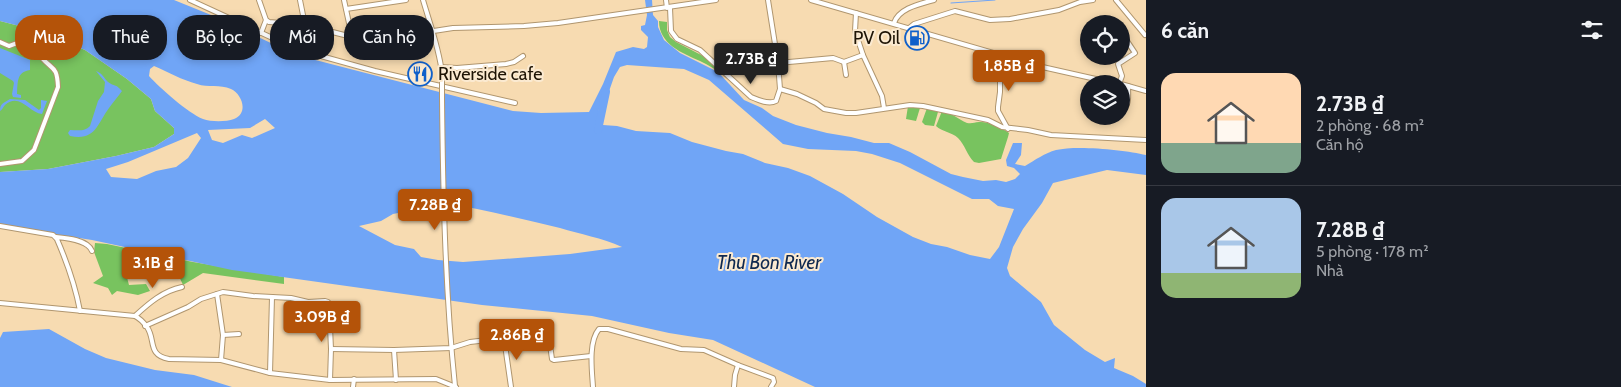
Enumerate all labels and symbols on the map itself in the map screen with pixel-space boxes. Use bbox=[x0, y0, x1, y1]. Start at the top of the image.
fuel station icon: PV Oil bbox=[904, 25, 930, 51]
place label: PV Oil bbox=[853, 27, 901, 49]
pin: 2.73B ₫ bbox=[705, 42, 797, 85]
pin: 1.85B ₫ bbox=[963, 49, 1055, 92]
restaurant icon: Riverside cafe bbox=[407, 61, 433, 87]
place label: Riverside cafe bbox=[438, 63, 542, 85]
pin: 7.28B ₫ bbox=[389, 188, 481, 231]
pin: 3.1B ₫ bbox=[112, 246, 194, 289]
water label: Thu Bon River bbox=[717, 251, 822, 274]
pin: 3.09B ₫ bbox=[276, 300, 368, 343]
pin: 2.86B ₫ bbox=[471, 318, 563, 361]

